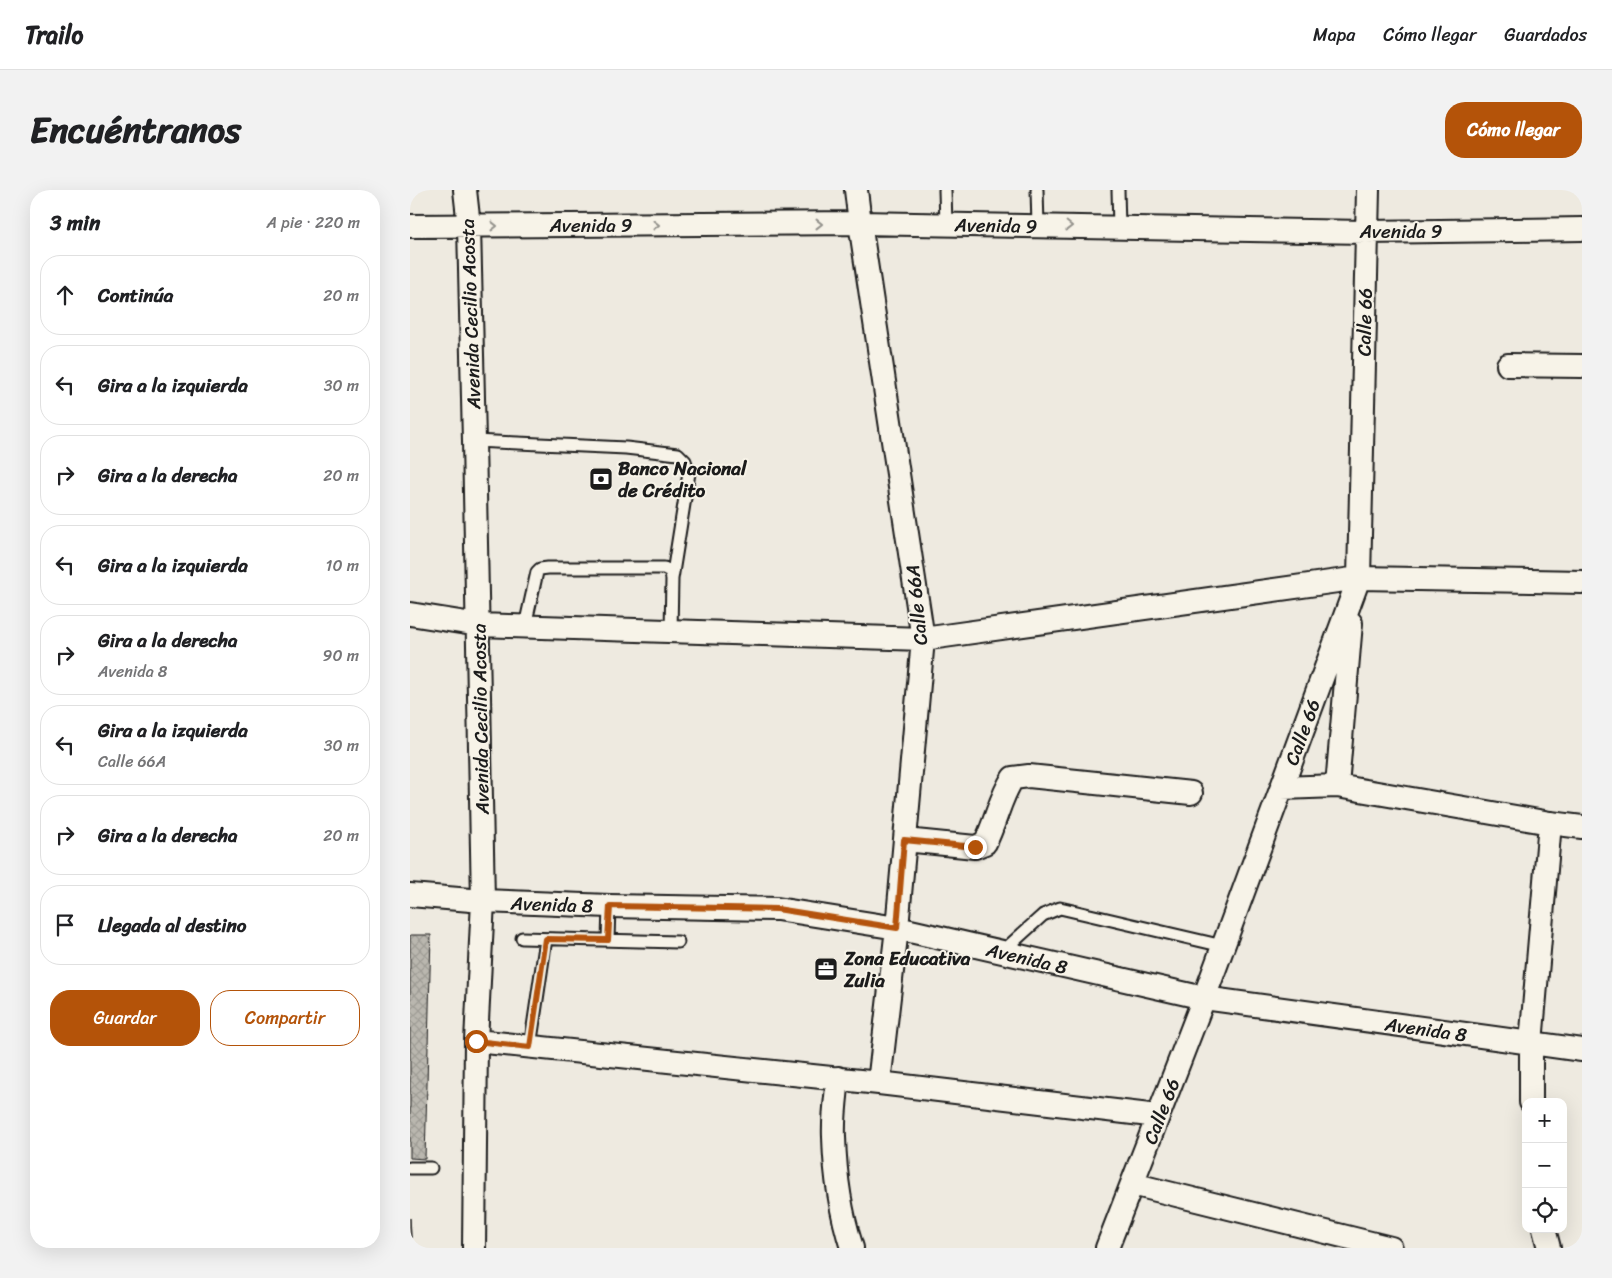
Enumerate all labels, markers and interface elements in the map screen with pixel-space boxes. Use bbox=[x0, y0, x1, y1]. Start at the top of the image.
text: Trailo bbox=[25, 14, 83, 56]
text: Mapa bbox=[1313, 19, 1355, 51]
text: Cómo llegar bbox=[1383, 19, 1476, 51]
text: Guardados bbox=[1504, 19, 1587, 51]
text: Encuéntranos bbox=[30, 99, 241, 161]
button: Cómo llegar bbox=[1445, 102, 1582, 158]
text: 3 min bbox=[50, 204, 100, 242]
text: A pie · 220 m bbox=[267, 208, 360, 237]
street label: Avenida 9 bbox=[953, 208, 1038, 243]
street label: Avenida 9 bbox=[549, 209, 632, 242]
street label: Avenida 9 bbox=[1359, 215, 1442, 248]
street label: Avenida Cecilio Acosta bbox=[451, 218, 490, 411]
one-way arrow bbox=[815, 218, 823, 229]
one-way arrow bbox=[652, 220, 660, 230]
one-way arrow bbox=[490, 221, 498, 231]
one-way arrow bbox=[1065, 221, 1073, 231]
text: Continúa bbox=[98, 279, 173, 312]
icon: ahead bbox=[51, 281, 79, 309]
text: 20 m bbox=[323, 281, 359, 310]
street label: Calle 66 bbox=[1347, 287, 1382, 357]
text: Gira a la izquierda bbox=[98, 369, 248, 402]
icon: left bbox=[51, 371, 79, 399]
text: 30 m bbox=[324, 371, 359, 400]
place label: Banco Nacional de Crédito bbox=[618, 452, 748, 507]
text: Gira a la derecha bbox=[98, 459, 237, 492]
icon: right bbox=[51, 461, 79, 489]
text: 20 m bbox=[323, 461, 359, 490]
bank icon: Banco Nacional de Crédito bbox=[588, 466, 614, 492]
text: Gira a la izquierda bbox=[98, 549, 248, 582]
icon: left bbox=[51, 551, 79, 579]
text: 10 m bbox=[326, 551, 359, 580]
street label: Calle 66A bbox=[896, 563, 937, 647]
street label: Avenida Cecilio Acosta bbox=[462, 623, 499, 816]
text: Gira a la derecha bbox=[98, 624, 237, 657]
icon: right bbox=[51, 641, 79, 669]
text: 90 m bbox=[323, 641, 359, 670]
text: Avenida 8 bbox=[98, 657, 167, 686]
street label: Calle 66 bbox=[1275, 694, 1330, 770]
text: Gira a la izquierda bbox=[98, 714, 248, 747]
icon: left bbox=[51, 731, 79, 759]
text: 30 m bbox=[324, 731, 359, 760]
text: Calle 66A bbox=[98, 747, 166, 776]
text: Gira a la derecha bbox=[98, 819, 237, 852]
icon: right bbox=[51, 821, 79, 849]
text: 20 m bbox=[323, 821, 359, 850]
route end bbox=[964, 836, 987, 859]
street label: Avenida 8 bbox=[509, 887, 594, 922]
text: Llegada al destino bbox=[98, 909, 247, 942]
icon: arrive bbox=[51, 911, 79, 939]
street label: Avenida 8 bbox=[982, 933, 1071, 984]
place label: Zona Educativa Zulia bbox=[843, 942, 971, 997]
office icon: Zona Educativa Zulia bbox=[813, 956, 839, 982]
button: Guardar bbox=[50, 990, 200, 1046]
button: Compartir bbox=[210, 990, 360, 1046]
street label: Avenida 8 bbox=[1382, 1007, 1470, 1052]
route start bbox=[465, 1030, 488, 1053]
street label: Calle 66 bbox=[1134, 1073, 1189, 1149]
map controls bbox=[1522, 1098, 1567, 1233]
button: + bbox=[1522, 1098, 1567, 1143]
button: − bbox=[1522, 1143, 1567, 1188]
button: locate bbox=[1522, 1188, 1567, 1233]

